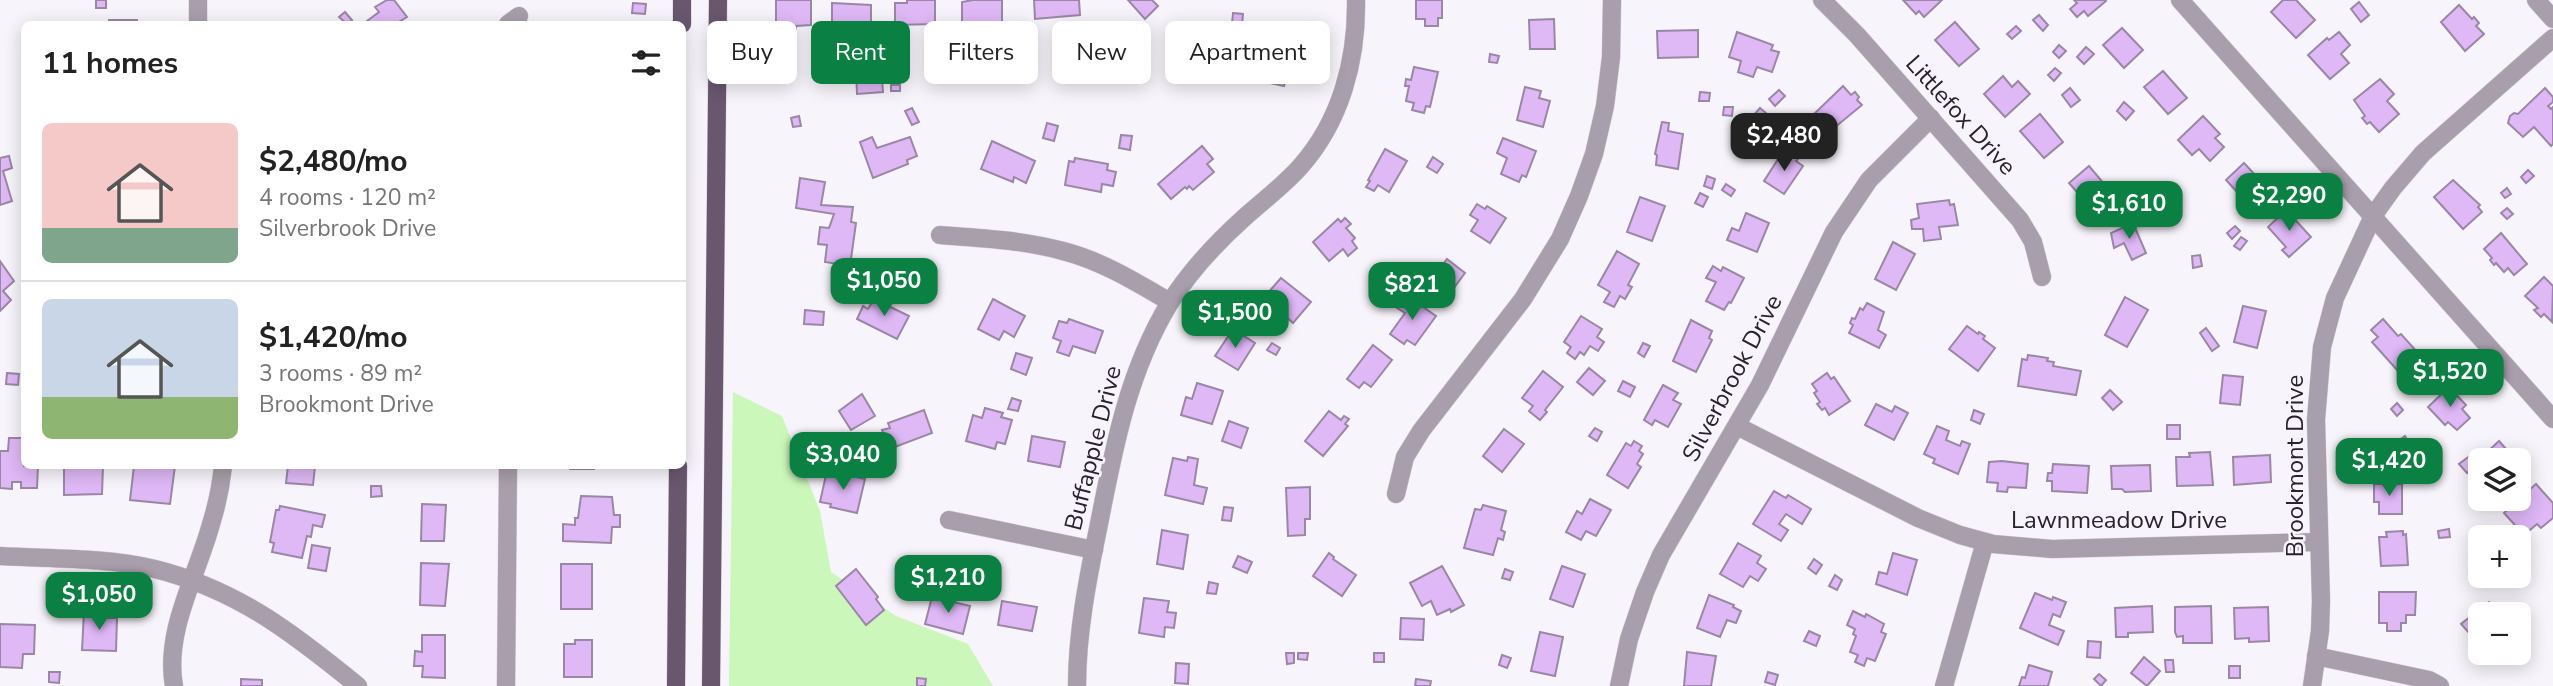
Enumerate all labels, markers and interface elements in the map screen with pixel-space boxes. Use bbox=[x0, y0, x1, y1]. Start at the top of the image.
chip: Buy bbox=[707, 21, 797, 84]
chip: Rent bbox=[811, 21, 910, 84]
chip: Filters bbox=[924, 21, 1038, 84]
chip: New bbox=[1052, 21, 1151, 84]
chip: Apartment bbox=[1165, 21, 1330, 84]
text: 11 homes bbox=[42, 43, 178, 84]
icon: filters bbox=[627, 44, 665, 82]
street label: Littlefox Drive bbox=[1899, 48, 2023, 182]
pin: $2,480 bbox=[1727, 114, 1841, 173]
text: $2,480 bbox=[1747, 120, 1821, 151]
text: $2,480/mo bbox=[259, 141, 408, 182]
icon: home bbox=[98, 151, 182, 235]
pin: $2,290 bbox=[2232, 174, 2346, 233]
text: $2,290 bbox=[2252, 180, 2326, 211]
text: 4 rooms · 120 m² bbox=[259, 182, 436, 213]
pin: $1,610 bbox=[2072, 182, 2186, 241]
text: $1,610 bbox=[2092, 188, 2166, 219]
text: Silverbrook Drive bbox=[259, 213, 436, 244]
pin: $1,050 bbox=[827, 258, 941, 318]
pin: $821 bbox=[1371, 262, 1453, 322]
text: $1,050 bbox=[847, 265, 921, 296]
text: $821 bbox=[1384, 269, 1440, 300]
street label: Silverbrook Drive bbox=[1674, 289, 1790, 467]
pin: $1,500 bbox=[1178, 290, 1292, 350]
text: $1,500 bbox=[1198, 297, 1272, 328]
text: $1,420/mo bbox=[259, 317, 408, 358]
icon: home bbox=[98, 327, 182, 411]
pin: $1,520 bbox=[2393, 350, 2507, 409]
text: $1,520 bbox=[2413, 356, 2487, 387]
text: 3 rooms · 89 m² bbox=[259, 358, 422, 389]
street label: Buffapple Drive bbox=[1057, 362, 1129, 534]
street label: Brookmont Drive bbox=[2279, 375, 2311, 557]
text: Brookmont Drive bbox=[259, 389, 434, 420]
pin: $3,040 bbox=[786, 433, 900, 492]
pin: $1,420 bbox=[2332, 438, 2446, 498]
text: $3,040 bbox=[806, 439, 880, 470]
text: $1,420 bbox=[2352, 445, 2426, 476]
map controls bbox=[2468, 448, 2531, 665]
button: layers bbox=[2468, 448, 2531, 511]
street label: Lawnmeadow Drive bbox=[2011, 504, 2227, 536]
button: + bbox=[2468, 525, 2531, 588]
pin: $1,210 bbox=[891, 556, 1005, 615]
text: $1,210 bbox=[911, 562, 985, 593]
pin: $1,050 bbox=[42, 572, 156, 632]
text: $1,050 bbox=[62, 579, 136, 610]
button: − bbox=[2468, 602, 2531, 665]

